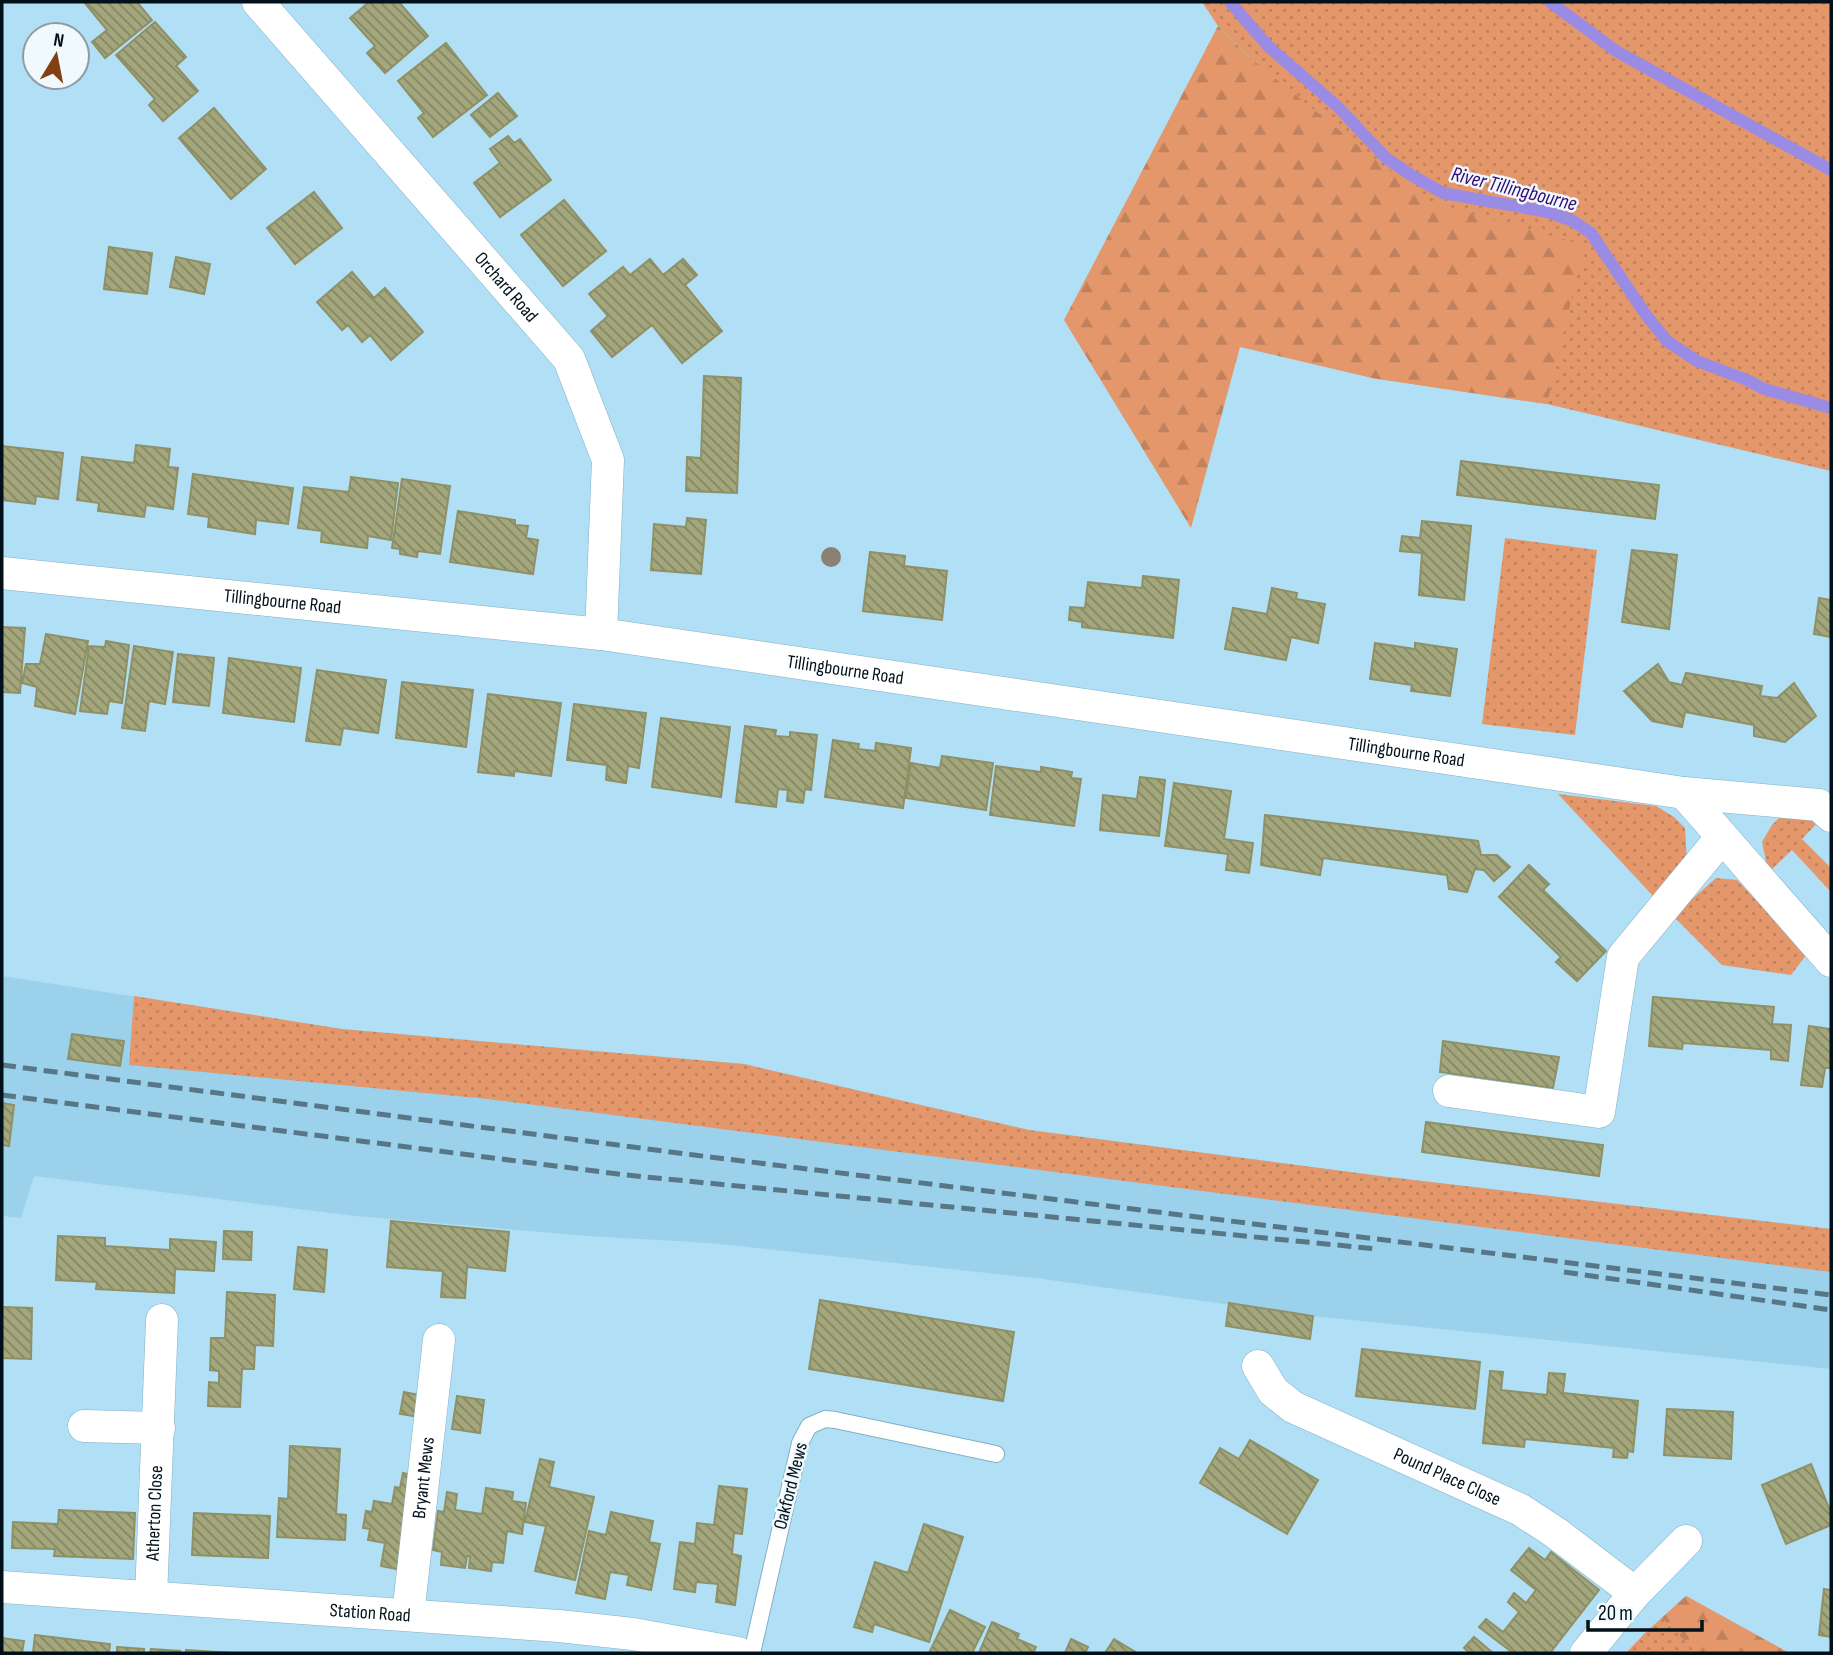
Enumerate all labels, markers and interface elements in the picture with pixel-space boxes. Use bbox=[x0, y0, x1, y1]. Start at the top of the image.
north arrow bbox=[21, 21, 91, 91]
text: N bbox=[52, 29, 66, 53]
water label: River Tillingbourne bbox=[1449, 161, 1579, 217]
street label: Orchard Road bbox=[470, 247, 543, 327]
street label: Tillingbourne Road bbox=[223, 584, 342, 619]
street label: Tillingbourne Road bbox=[785, 650, 905, 690]
street label: Tillingbourne Road bbox=[1346, 732, 1466, 772]
street label: Bryant Mews bbox=[407, 1436, 439, 1520]
street label: Oakford Mews bbox=[769, 1440, 813, 1532]
street label: Pound Place Close bbox=[1390, 1442, 1504, 1511]
street label: Atherton Close bbox=[141, 1465, 168, 1562]
scale bar bbox=[1588, 1588, 1702, 1632]
street label: Station Road bbox=[329, 1598, 411, 1627]
text: 20 m bbox=[1598, 1601, 1633, 1626]

